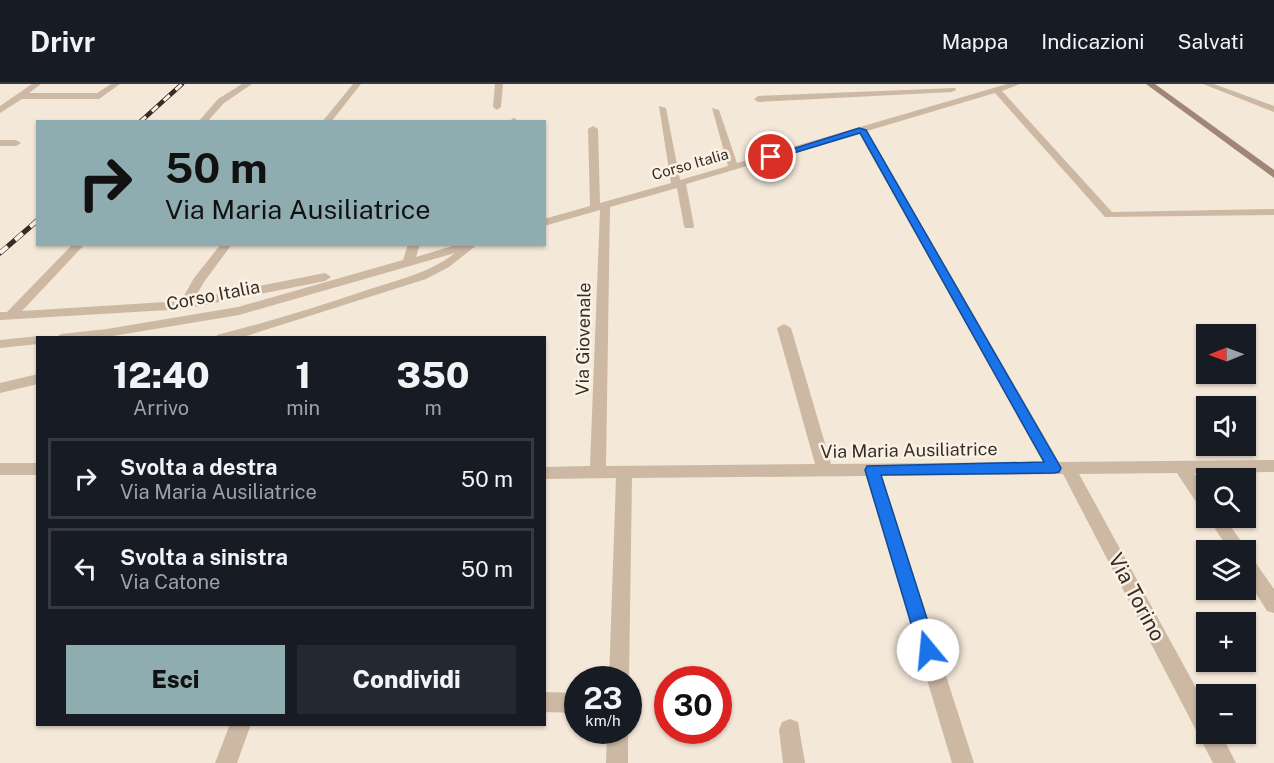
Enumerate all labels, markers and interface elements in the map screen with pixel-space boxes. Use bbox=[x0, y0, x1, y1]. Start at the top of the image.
text: Drivr bbox=[30, 25, 95, 58]
text: Mappa bbox=[942, 29, 1008, 54]
text: Indicazioni bbox=[1041, 29, 1145, 54]
text: Salvati bbox=[1178, 29, 1244, 54]
pin bbox=[745, 131, 796, 182]
icon: arrive bbox=[754, 140, 787, 173]
text: 50 m bbox=[165, 143, 268, 192]
icon: right bbox=[66, 144, 144, 222]
street label: Corso Italia bbox=[650, 145, 730, 183]
text: Via Maria Ausiliatrice bbox=[165, 193, 431, 225]
street label: Corso Italia bbox=[164, 276, 262, 314]
street label: Via Giovenale bbox=[572, 282, 594, 396]
north arrow bbox=[1196, 324, 1256, 384]
map controls bbox=[1196, 324, 1256, 744]
text: 12:40 bbox=[112, 354, 210, 396]
text: 1 bbox=[295, 354, 311, 396]
text: 350 bbox=[397, 354, 470, 396]
text: Arrivo bbox=[133, 396, 189, 420]
text: min bbox=[286, 396, 320, 420]
text: m bbox=[424, 396, 442, 420]
button: sound bbox=[1196, 396, 1256, 456]
street label: Via Maria Ausiliatrice bbox=[820, 438, 998, 462]
text: Svolta a destra bbox=[120, 454, 277, 480]
icon: right bbox=[69, 462, 102, 495]
text: 50 m bbox=[461, 466, 513, 492]
button: search bbox=[1196, 468, 1256, 528]
text: Via Maria Ausiliatrice bbox=[120, 480, 317, 504]
button: layers bbox=[1196, 540, 1256, 600]
text: Svolta a sinistra bbox=[120, 544, 288, 570]
street label: Via Torino bbox=[1103, 549, 1171, 645]
icon: left bbox=[69, 552, 102, 585]
text: 50 m bbox=[461, 556, 513, 582]
text: Via Catone bbox=[120, 570, 220, 594]
button: + bbox=[1196, 612, 1256, 672]
position arrow bbox=[896, 618, 960, 682]
button: Esci bbox=[66, 645, 285, 714]
button: Condividi bbox=[297, 645, 516, 714]
speed limit sign: 30 bbox=[654, 666, 732, 744]
text: 23 bbox=[583, 680, 623, 716]
button: − bbox=[1196, 684, 1256, 744]
text: km/h bbox=[585, 712, 621, 729]

